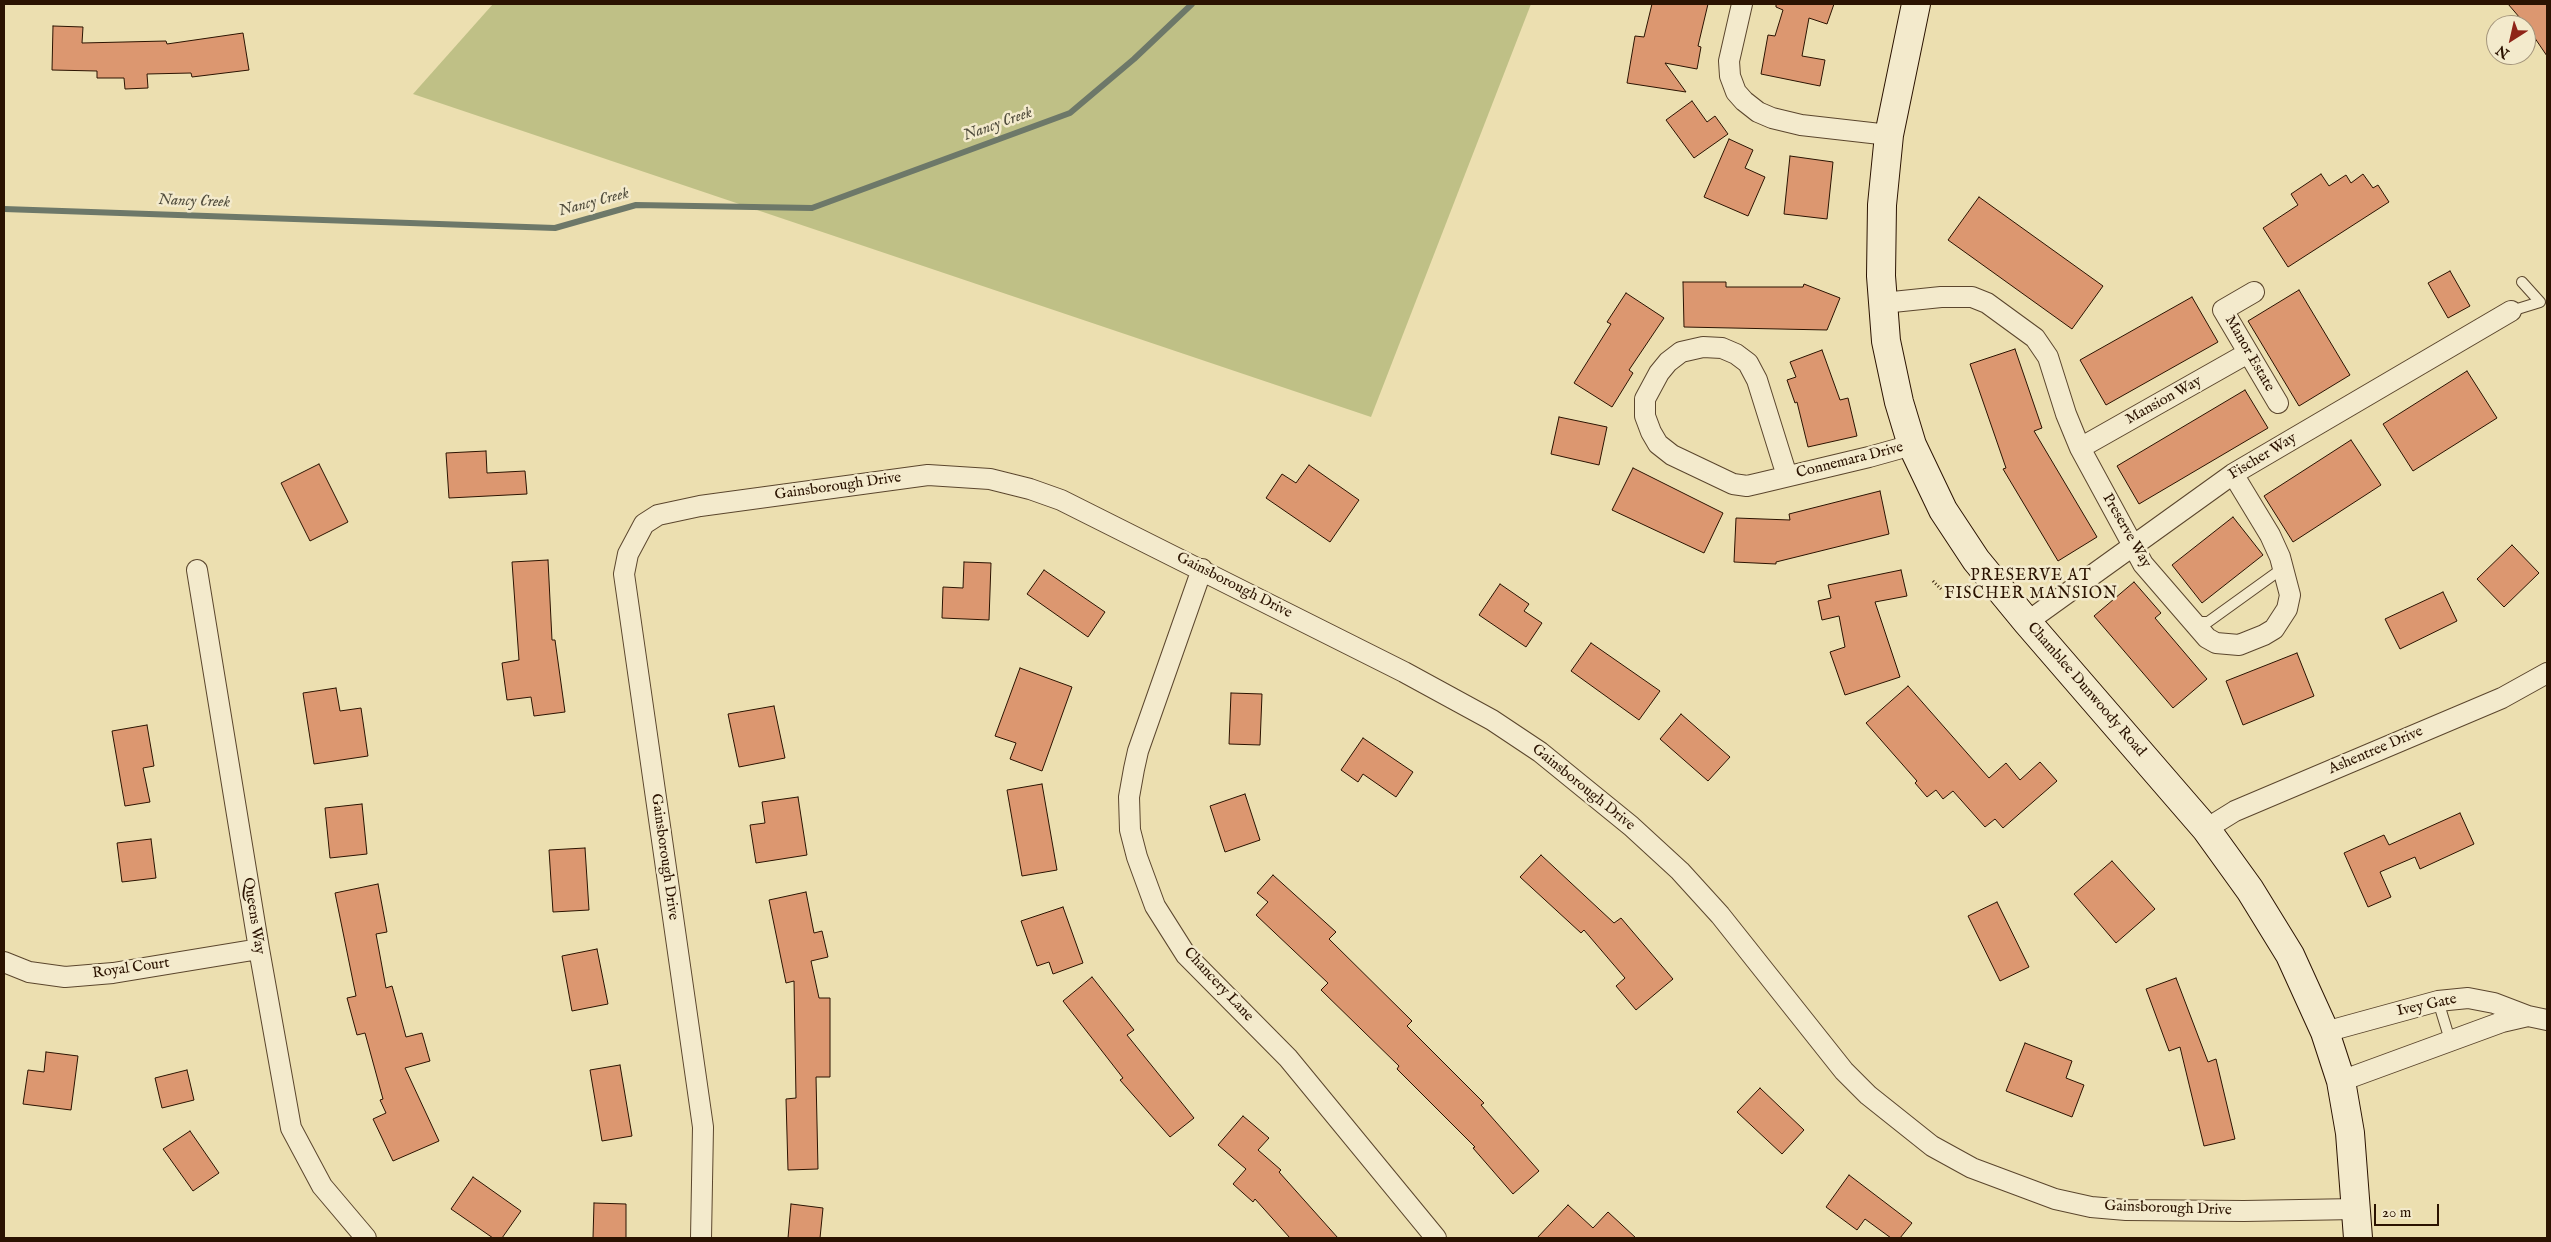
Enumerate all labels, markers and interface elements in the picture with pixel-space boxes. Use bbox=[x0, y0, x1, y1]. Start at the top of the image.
north arrow bbox=[2486, 15, 2536, 65]
text: N bbox=[2493, 41, 2513, 62]
water label: Nancy Creek bbox=[961, 104, 1035, 146]
water label: Nancy Creek bbox=[557, 184, 631, 222]
water label: Nancy Creek bbox=[158, 191, 230, 213]
street label: Manor Estate bbox=[2220, 313, 2278, 395]
street label: Mansion Way bbox=[2123, 373, 2205, 429]
street label: Fischer Way bbox=[2226, 430, 2300, 484]
street label: Connemara Drive bbox=[1795, 439, 1905, 483]
street label: Gainsborough Drive bbox=[774, 469, 902, 505]
street label: Preserve Way bbox=[2098, 491, 2154, 571]
street label: Gainsborough Drive bbox=[1173, 549, 1295, 623]
district label: PRESERVE AT FISCHER MANSION bbox=[1942, 567, 2120, 605]
street label: Chamblee Dunwoody Road bbox=[2023, 619, 2149, 761]
street label: Ashentree Drive bbox=[2326, 723, 2426, 779]
street label: Gainsborough Drive bbox=[1528, 741, 1638, 835]
street label: Gainsborough Drive bbox=[646, 793, 682, 921]
street label: Queens Way bbox=[238, 876, 268, 956]
street label: Chancery Lane bbox=[1179, 944, 1257, 1026]
street label: Royal Court bbox=[91, 955, 171, 983]
street label: Ivey Gate bbox=[2395, 991, 2459, 1021]
scale bar bbox=[2376, 1194, 2441, 1226]
street label: Gainsborough Drive bbox=[2104, 1198, 2232, 1220]
text: 20 m bbox=[2382, 1203, 2411, 1222]

